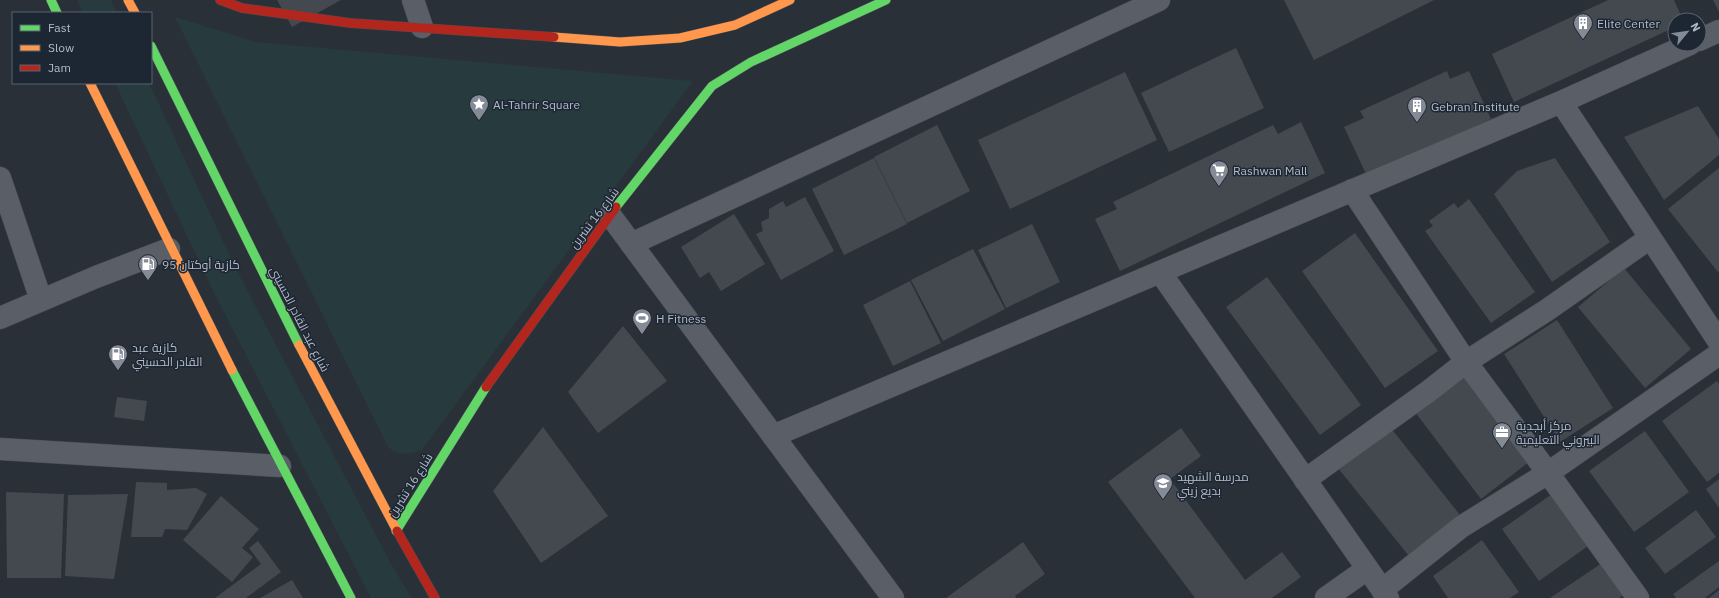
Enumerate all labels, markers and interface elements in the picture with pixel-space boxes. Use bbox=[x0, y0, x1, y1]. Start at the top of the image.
legend bbox=[12, 12, 152, 84]
building icon: Elite Center bbox=[1572, 12, 1594, 40]
north arrow bbox=[1667, 12, 1707, 52]
place label: Elite Center bbox=[1597, 16, 1660, 31]
text: Fast bbox=[48, 20, 71, 35]
text: N bbox=[1688, 20, 1704, 34]
text: Slow bbox=[48, 40, 74, 55]
text: Jam bbox=[48, 60, 71, 75]
place icon: Al-Tahrir Square bbox=[468, 93, 490, 121]
building icon: Gebran Institute bbox=[1406, 95, 1428, 123]
place label: Al-Tahrir Square bbox=[493, 97, 580, 112]
place label: Gebran Institute bbox=[1431, 99, 1520, 114]
supermarket icon: Rashwan Mall bbox=[1208, 159, 1230, 187]
place label: Rashwan Mall bbox=[1233, 163, 1307, 178]
street label: شارع 16 تشرين bbox=[566, 184, 623, 252]
fuel station icon: كازية أوكتان 95 bbox=[137, 253, 159, 281]
place label: كازية أوكتان 95 bbox=[162, 257, 240, 272]
street label: شارع عبد القادر الحسيني bbox=[264, 264, 333, 376]
sports icon: H Fitness bbox=[631, 307, 653, 335]
place label: H Fitness bbox=[656, 311, 706, 326]
place label: كازية عبد القادر الحسيني bbox=[132, 340, 202, 372]
fuel station icon: كازية عبد القادر الحسيني bbox=[107, 343, 129, 371]
place label: مركز أبجدية البيروني التعليمية bbox=[1516, 418, 1600, 450]
office icon: مركز أبجدية البيروني التعليمية bbox=[1491, 421, 1513, 449]
street label: شارع 16 تشرين bbox=[384, 450, 437, 520]
place label: مدرسة الشهيد بديع زيني bbox=[1177, 469, 1249, 501]
school or university icon: مدرسة الشهيد بديع زيني bbox=[1152, 472, 1174, 500]

